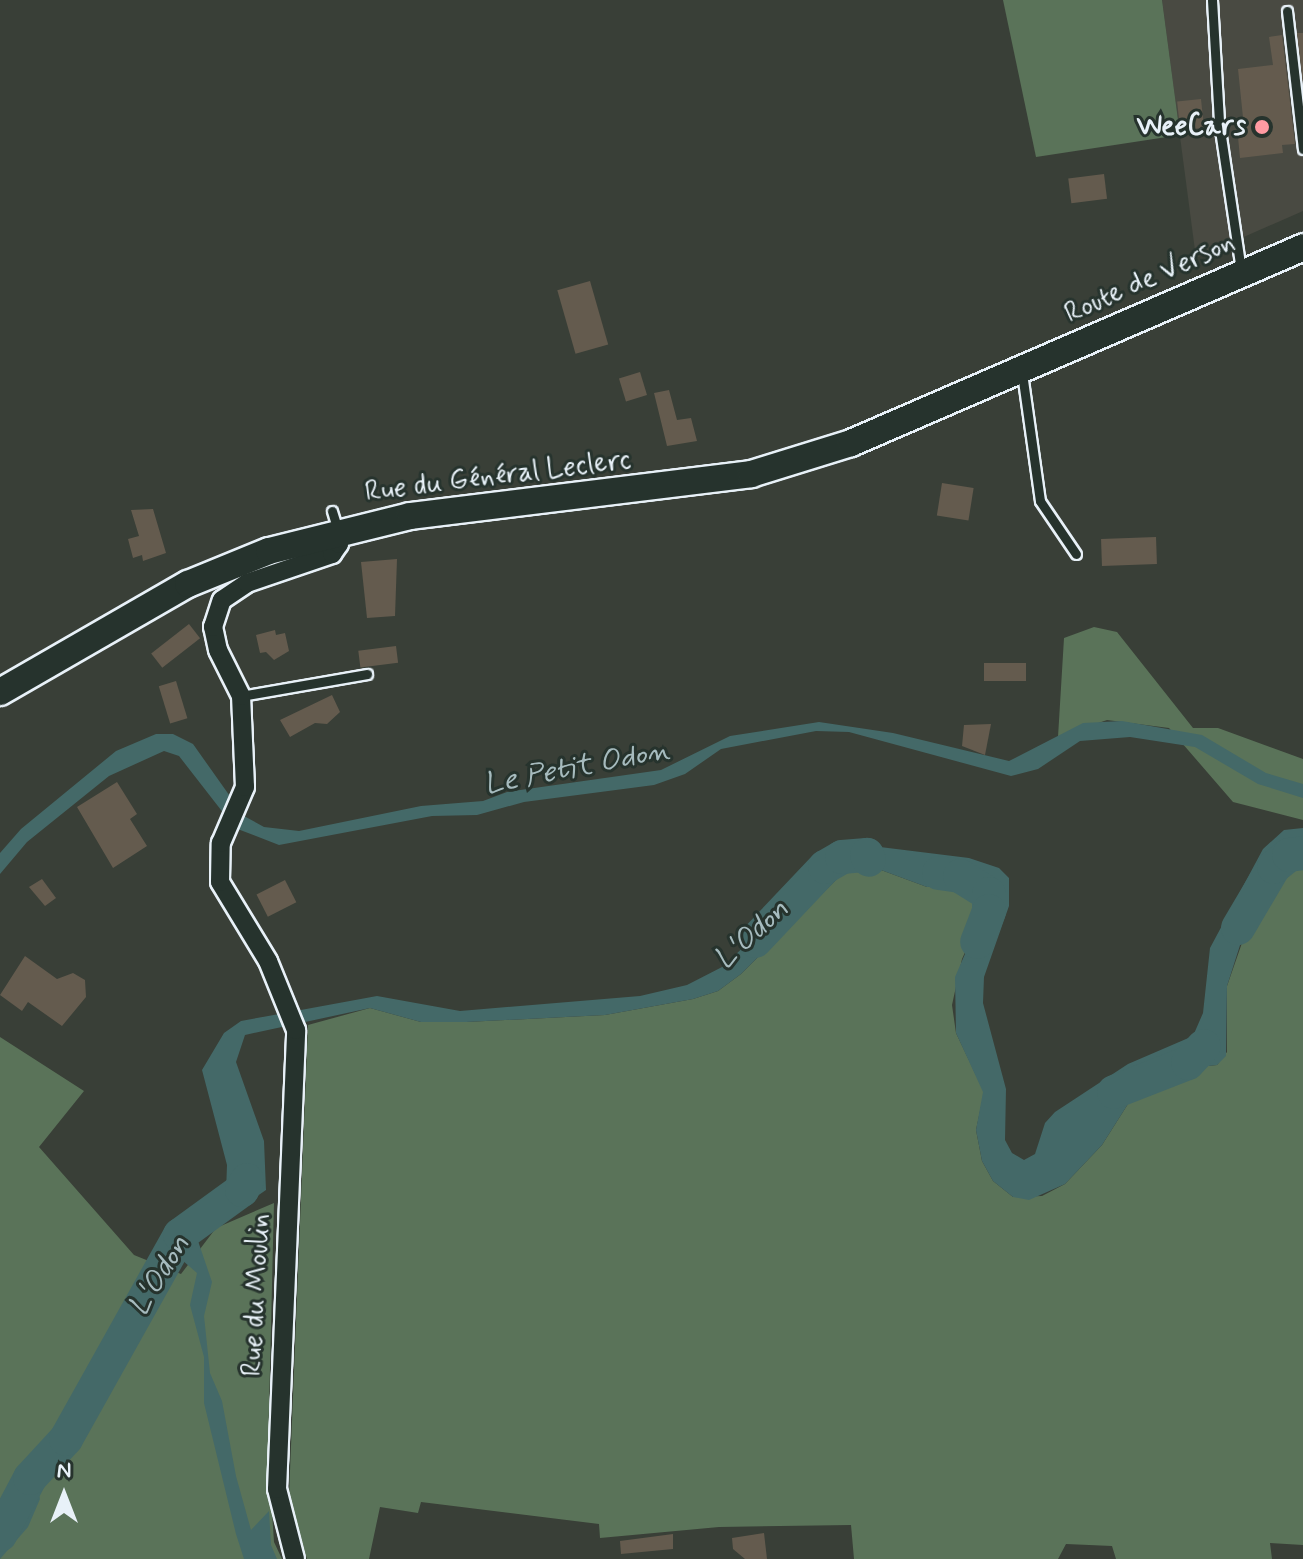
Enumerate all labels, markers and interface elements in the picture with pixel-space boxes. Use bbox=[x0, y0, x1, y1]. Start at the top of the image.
place label: WeeCars bbox=[1137, 110, 1246, 144]
marker: WeeCars bbox=[1253, 118, 1271, 136]
street label: Route de Verson bbox=[1060, 227, 1240, 331]
street label: Rue du Général Leclerc bbox=[363, 444, 633, 510]
water label: Le Petit Odon bbox=[486, 733, 668, 803]
water label: L'Odon bbox=[707, 892, 797, 978]
street label: Rue du Moulin bbox=[236, 1215, 278, 1375]
water label: L'Odon bbox=[121, 1229, 199, 1323]
north arrow bbox=[24, 1455, 104, 1535]
text: N bbox=[57, 1457, 71, 1485]

